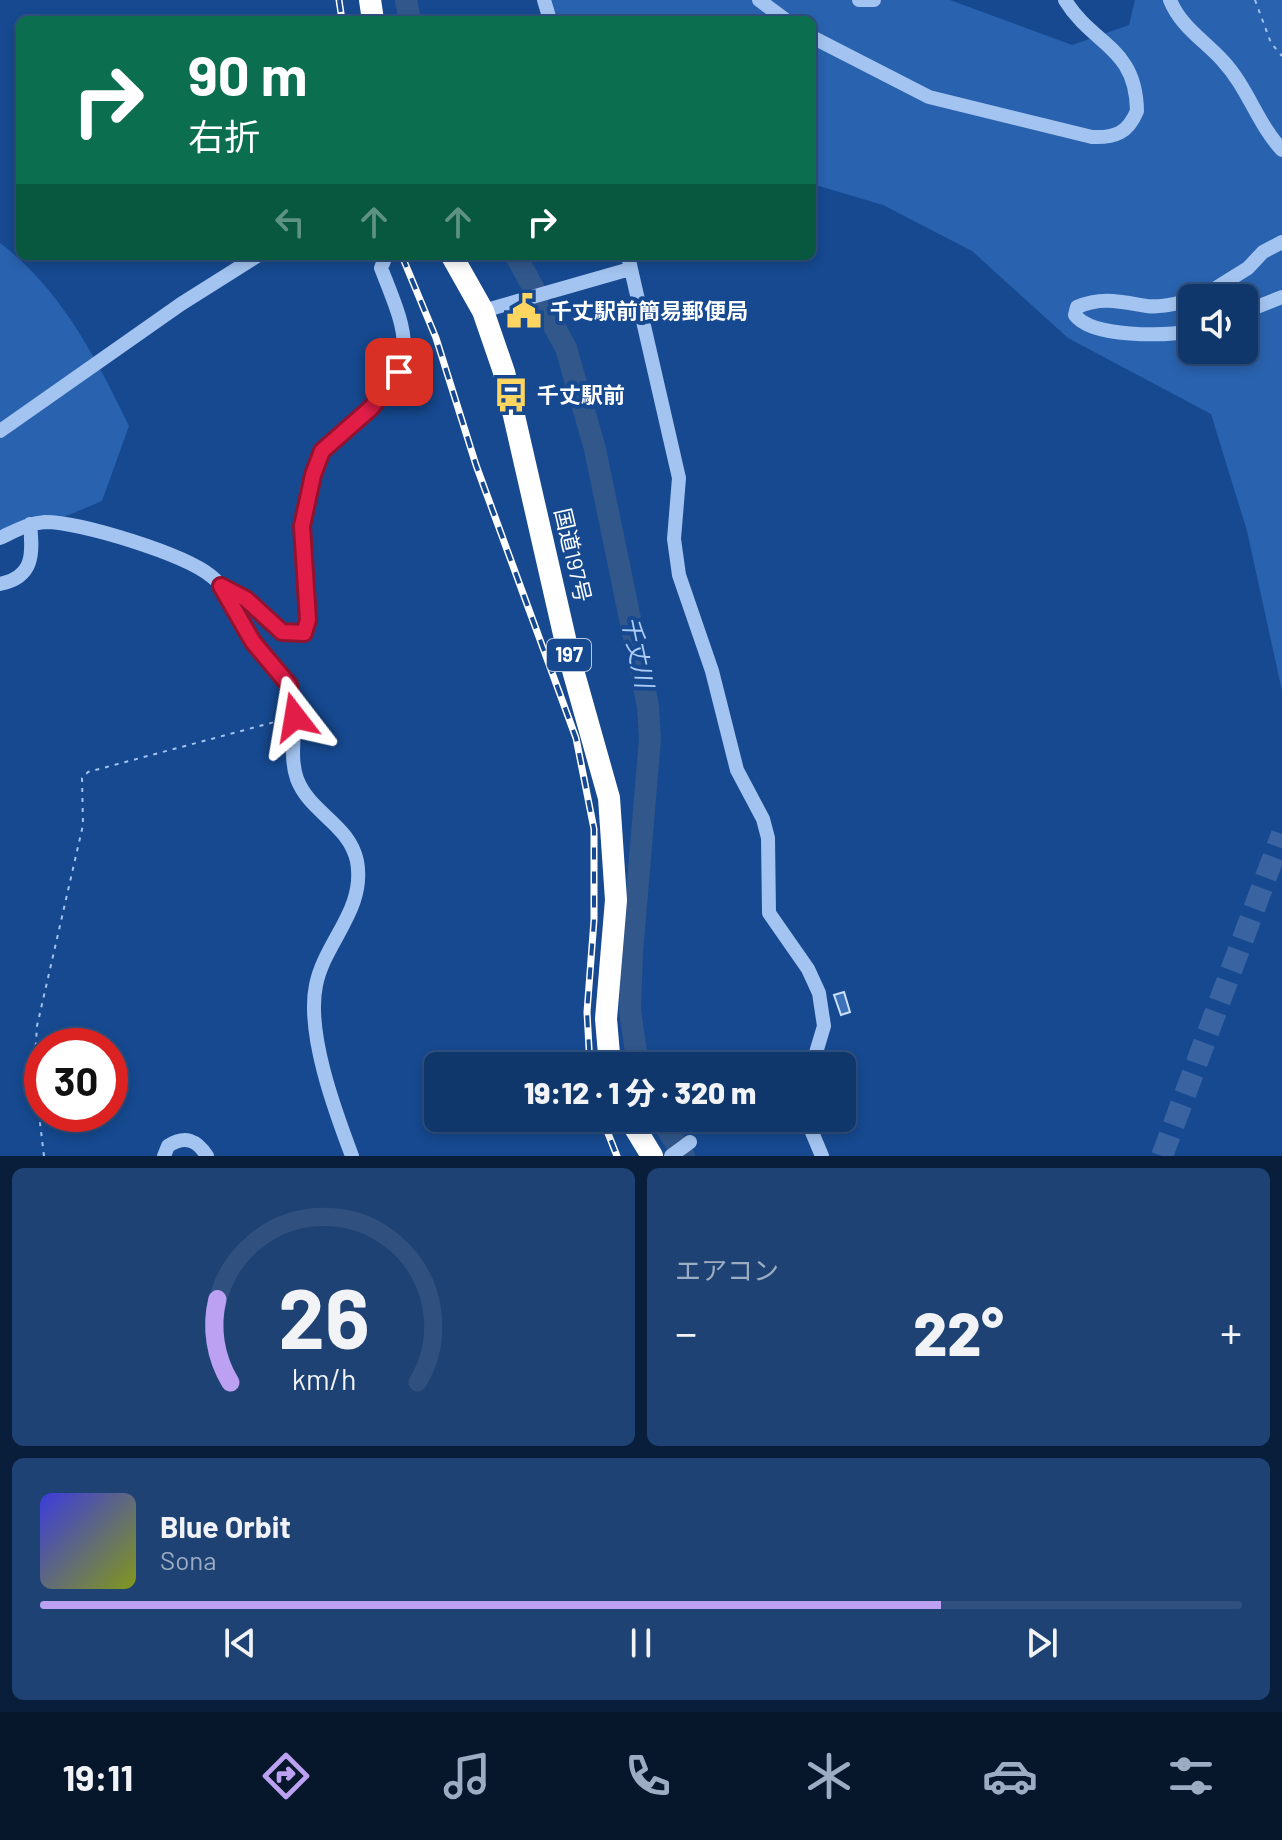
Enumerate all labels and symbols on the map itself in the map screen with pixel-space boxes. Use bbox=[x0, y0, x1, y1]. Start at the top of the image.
public building icon: 千丈駅前簡易郵便局 bbox=[505, 292, 543, 330]
place label: 千丈駅前簡易郵便局 bbox=[550, 297, 748, 323]
pin bbox=[365, 338, 433, 406]
bus stop icon: 千丈駅前 bbox=[492, 376, 530, 414]
place label: 千丈駅前 bbox=[537, 381, 625, 407]
street label: 国道197号 bbox=[551, 505, 597, 604]
water label: 千丈川 bbox=[617, 613, 661, 693]
road number: 197 bbox=[547, 639, 591, 671]
position arrow bbox=[253, 675, 337, 759]
speed limit sign: 30 bbox=[24, 1028, 128, 1132]

